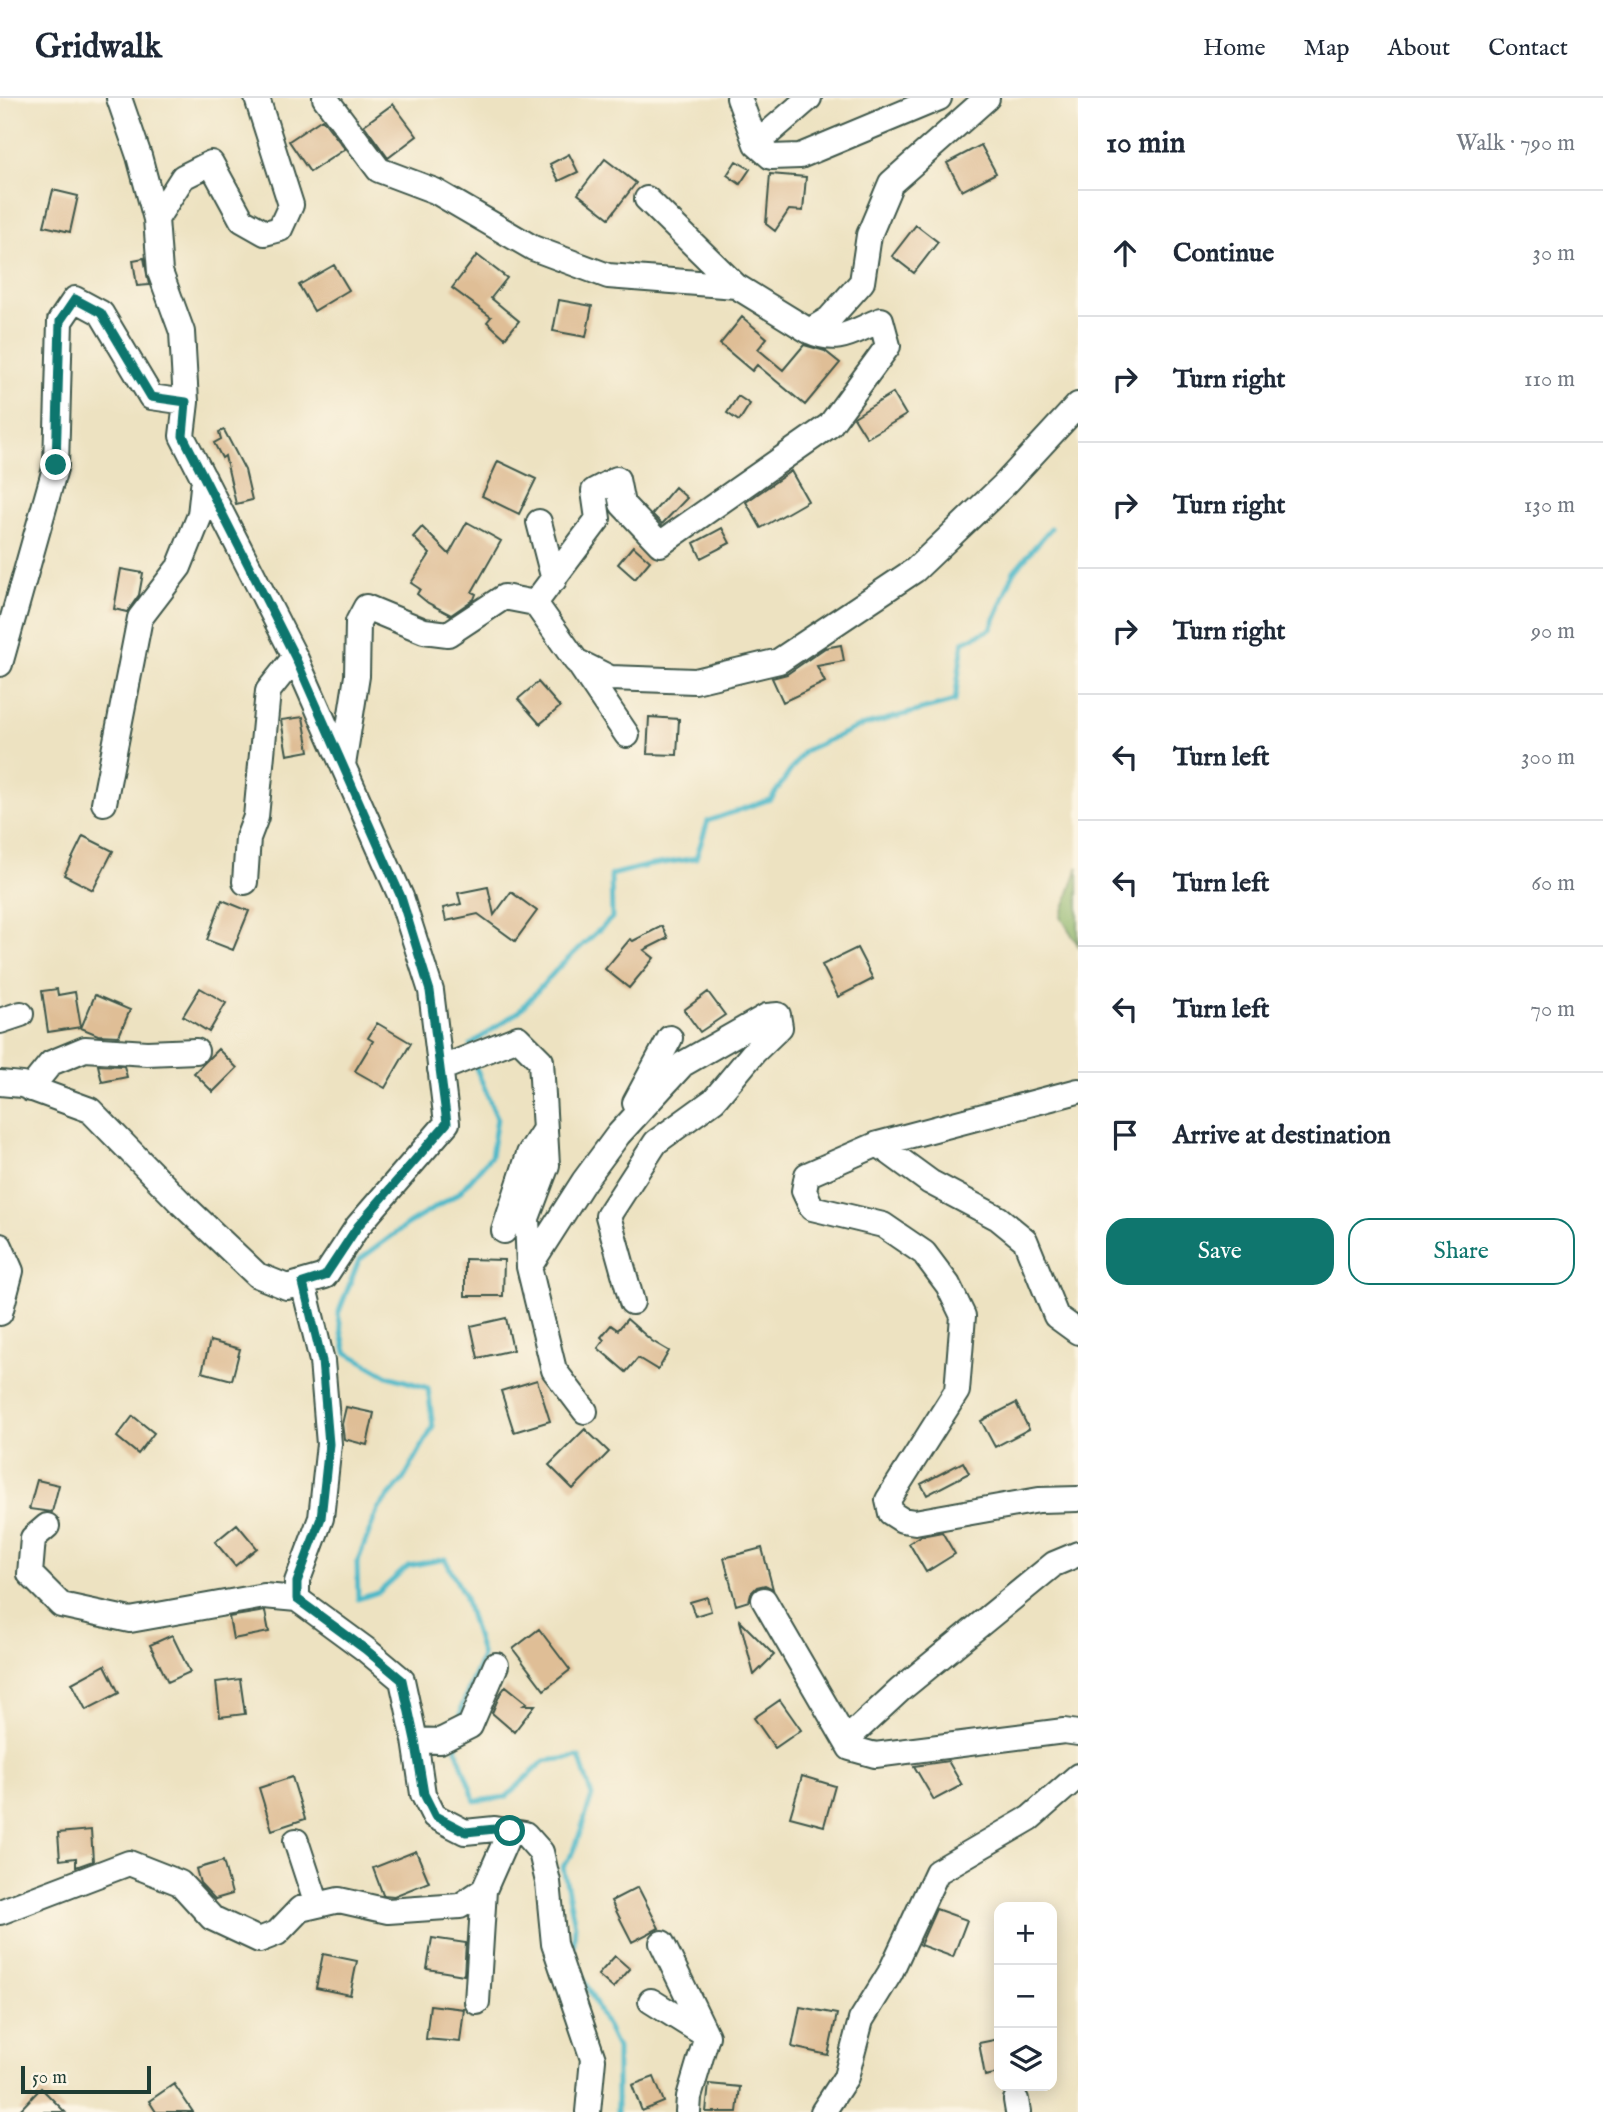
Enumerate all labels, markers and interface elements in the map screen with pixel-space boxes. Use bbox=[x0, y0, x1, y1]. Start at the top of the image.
text: Gridwalk bbox=[35, 27, 162, 69]
text: Home bbox=[1203, 33, 1266, 64]
text: Map bbox=[1304, 33, 1350, 64]
text: About bbox=[1388, 33, 1450, 64]
text: Contact bbox=[1488, 33, 1568, 64]
text: 10 min bbox=[1106, 125, 1186, 163]
text: Walk · 790 m bbox=[1456, 129, 1575, 158]
icon: ahead bbox=[1106, 234, 1144, 272]
text: Continue bbox=[1173, 237, 1274, 270]
text: 30 m bbox=[1532, 239, 1575, 268]
icon: right bbox=[1106, 360, 1144, 398]
text: Turn right bbox=[1173, 363, 1286, 396]
text: 110 m bbox=[1524, 365, 1575, 394]
route end bbox=[40, 449, 71, 480]
icon: right bbox=[1106, 486, 1144, 524]
text: Turn right bbox=[1173, 489, 1286, 522]
text: 130 m bbox=[1524, 491, 1575, 520]
icon: right bbox=[1106, 612, 1144, 650]
text: Turn right bbox=[1173, 615, 1286, 648]
text: 90 m bbox=[1531, 617, 1575, 646]
icon: left bbox=[1106, 738, 1144, 776]
text: Turn left bbox=[1173, 741, 1270, 774]
text: 300 m bbox=[1521, 743, 1575, 772]
icon: left bbox=[1106, 864, 1144, 902]
text: Turn left bbox=[1173, 867, 1270, 900]
text: 60 m bbox=[1531, 869, 1575, 898]
icon: left bbox=[1106, 990, 1144, 1028]
text: Turn left bbox=[1173, 993, 1270, 1026]
text: 70 m bbox=[1530, 995, 1575, 1024]
icon: arrive bbox=[1106, 1116, 1144, 1154]
text: Arrive at destination bbox=[1173, 1119, 1391, 1152]
button: Save bbox=[1106, 1218, 1334, 1285]
button: Share bbox=[1348, 1218, 1575, 1285]
route start bbox=[494, 1815, 525, 1846]
map controls bbox=[994, 1902, 1057, 2091]
button: + bbox=[994, 1902, 1057, 1965]
button: − bbox=[994, 1965, 1057, 2028]
button: layers bbox=[994, 2028, 1057, 2091]
scale bar bbox=[21, 2063, 150, 2095]
text: 50 m bbox=[32, 2066, 67, 2090]

